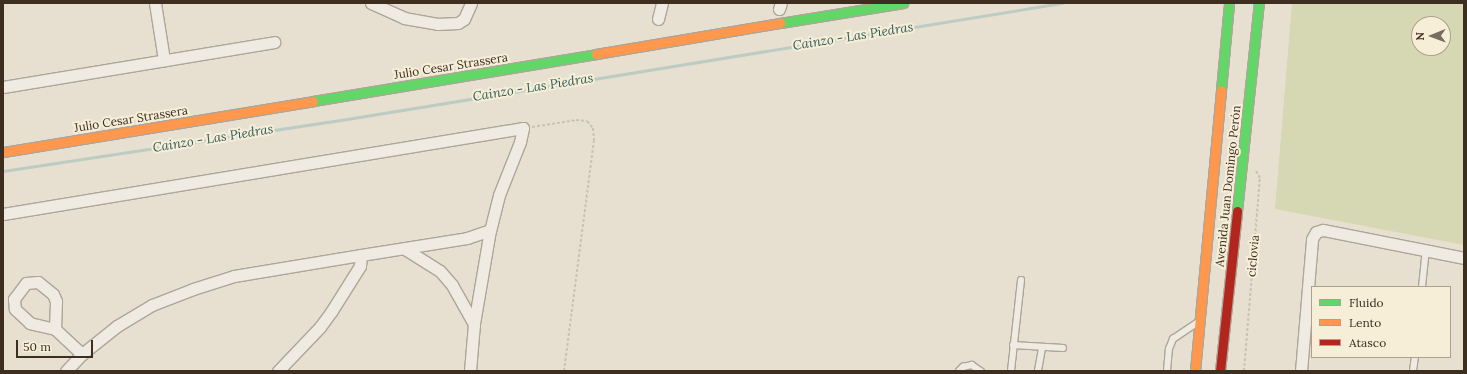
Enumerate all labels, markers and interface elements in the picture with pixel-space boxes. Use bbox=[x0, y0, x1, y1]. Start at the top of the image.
north arrow bbox=[1411, 16, 1451, 56]
water label: Cainzo - Las Piedras bbox=[792, 20, 914, 54]
text: N bbox=[1413, 32, 1427, 41]
street label: Julio Cesar Strassera bbox=[393, 50, 509, 82]
water label: Cainzo - Las Piedras bbox=[472, 71, 594, 105]
street label: Julio Cesar Strassera bbox=[73, 103, 189, 135]
street label: Avenida Juan Domingo Perón bbox=[1212, 104, 1244, 268]
water label: Cainzo - Las Piedras bbox=[152, 122, 274, 156]
street label: ciclovia bbox=[1244, 234, 1262, 278]
legend bbox=[1311, 286, 1451, 358]
text: Fluido bbox=[1349, 295, 1384, 310]
text: Lento bbox=[1349, 315, 1381, 330]
scale bar bbox=[18, 332, 95, 358]
text: Atasco bbox=[1349, 335, 1386, 350]
text: 50 m bbox=[23, 339, 51, 354]

